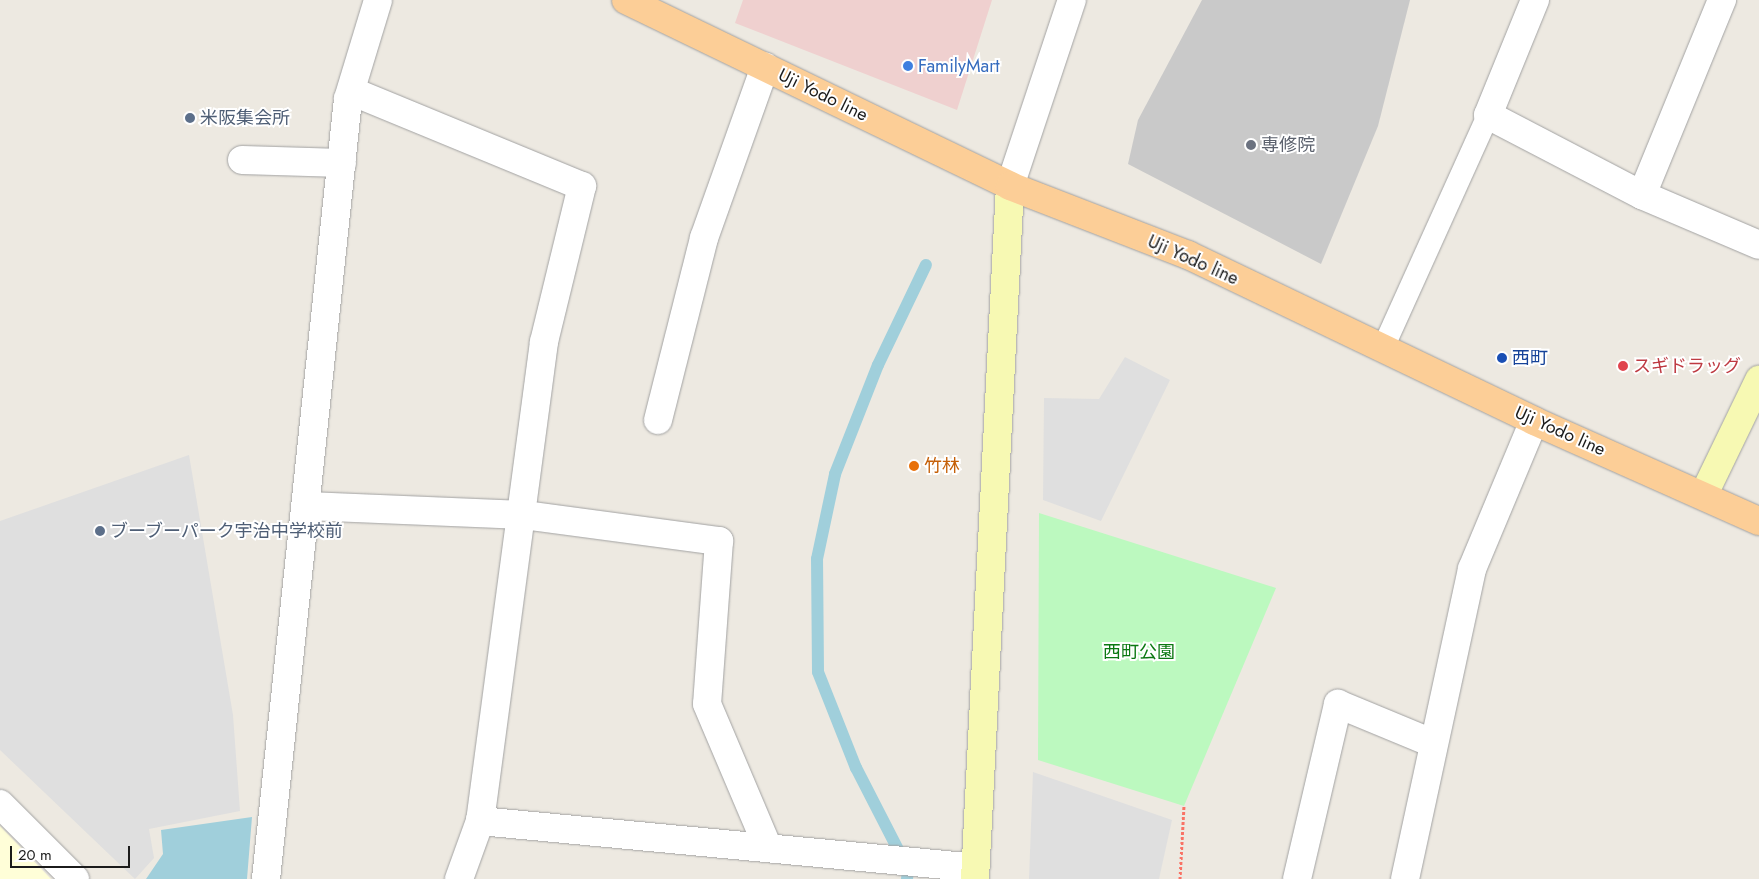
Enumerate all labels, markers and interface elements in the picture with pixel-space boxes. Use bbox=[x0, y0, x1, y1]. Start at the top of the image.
place label: FamilyMart bbox=[918, 55, 1000, 77]
marker: FamilyMart bbox=[902, 60, 914, 72]
street label: Uji Yodo line bbox=[775, 64, 871, 126]
place label: 米阪集会所 bbox=[200, 107, 290, 129]
marker: 米阪集会所 bbox=[184, 112, 196, 124]
place label: 専修院 bbox=[1261, 134, 1315, 156]
marker: 専修院 bbox=[1245, 139, 1257, 151]
street label: Uji Yodo line bbox=[1144, 230, 1242, 290]
place label: 西町 bbox=[1512, 347, 1548, 369]
marker: 西町 bbox=[1496, 352, 1508, 364]
place label: スギドラッグ bbox=[1633, 355, 1741, 377]
marker: スギドラッグ bbox=[1617, 360, 1629, 372]
street label: Uji Yodo line bbox=[1511, 401, 1609, 461]
place label: 竹林 bbox=[924, 455, 960, 477]
marker: 竹林 bbox=[908, 460, 920, 472]
place label: ブーブーパーク宇治中学校前 bbox=[110, 520, 344, 542]
marker: ブーブーパーク宇治中学校前 bbox=[94, 525, 106, 537]
park label: 西町公園 bbox=[1103, 641, 1175, 663]
scale bar bbox=[12, 836, 132, 868]
text: 20 m bbox=[18, 844, 52, 866]

